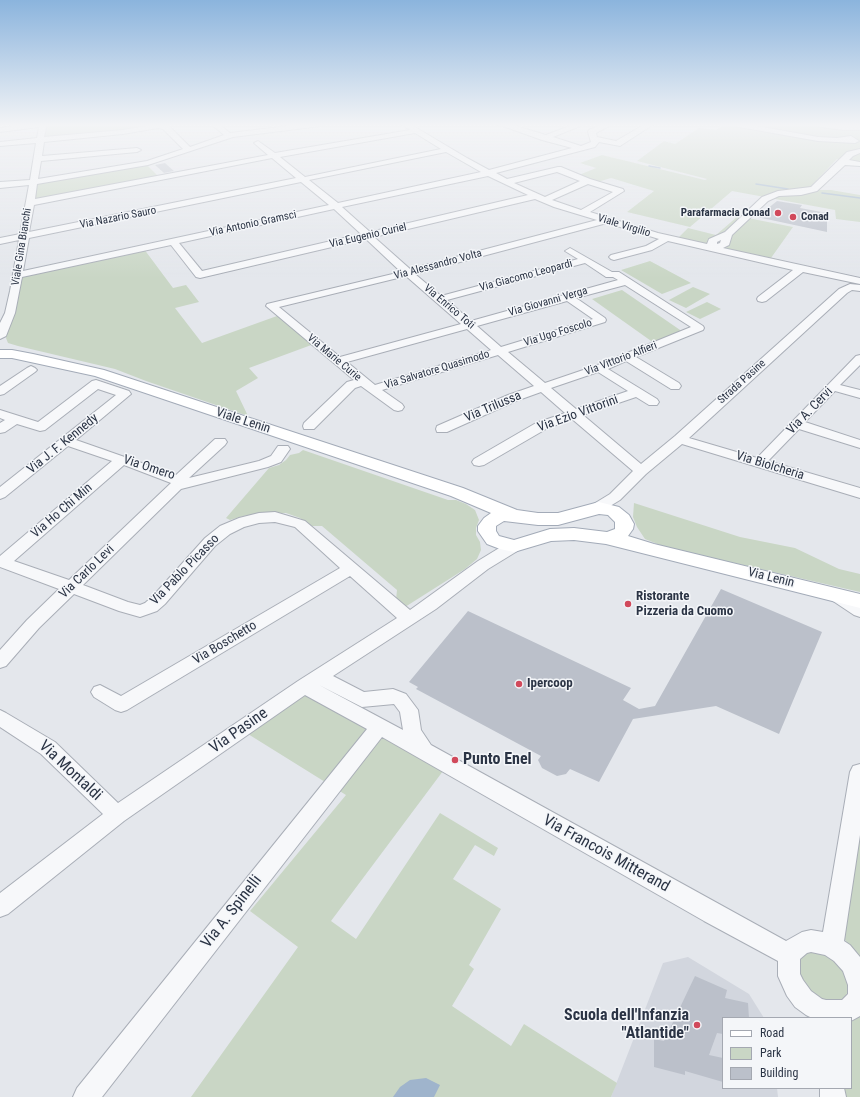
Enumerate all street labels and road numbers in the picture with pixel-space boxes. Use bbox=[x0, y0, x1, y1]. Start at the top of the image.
street label: Via Nazario Sauro bbox=[79, 204, 157, 232]
street label: Viale Gina Bianchi bbox=[9, 207, 35, 287]
street label: Via Antonio Gramsci bbox=[208, 208, 298, 240]
street label: Viale Virgilio bbox=[596, 212, 652, 240]
street label: Via Eugenio Curiel bbox=[328, 221, 408, 251]
street label: Via Alessandro Volta bbox=[393, 247, 483, 283]
street label: Via Giacomo Leopardi bbox=[478, 257, 574, 295]
street label: Via Enrico Toti bbox=[421, 282, 477, 332]
street label: Via Giovanni Verga bbox=[507, 284, 589, 320]
street label: Via Ugo Foscolo bbox=[522, 316, 594, 350]
street label: Via Marie Curie bbox=[304, 332, 364, 384]
street label: Via Vittorio Alfieri bbox=[583, 339, 659, 379]
street label: Via Salvatore Quasimodo bbox=[383, 348, 491, 392]
street label: Strada Pasine bbox=[715, 357, 769, 407]
street label: Via A. Cervi bbox=[784, 384, 836, 438]
street label: Via Trilussa bbox=[462, 388, 524, 426]
street label: Via Ezio Vittorini bbox=[536, 392, 620, 436]
street label: Viale Lenin bbox=[214, 405, 272, 437]
street label: Via J. F. Kennedy bbox=[24, 411, 102, 477]
street label: Via Biolcheria bbox=[734, 448, 806, 484]
street label: Via Omero bbox=[121, 452, 177, 484]
street label: Via Ho Chi Min bbox=[28, 480, 96, 542]
street label: Via Pablo Picasso bbox=[147, 531, 223, 609]
street label: Via Carlo Levi bbox=[56, 542, 118, 602]
street label: Via Lenin bbox=[746, 565, 796, 591]
street label: Via Boschetto bbox=[190, 618, 260, 668]
street label: Via Pasine bbox=[206, 704, 272, 758]
street label: Via Montaldi bbox=[34, 737, 106, 805]
street label: Via Francois Mitterand bbox=[539, 811, 673, 897]
street label: Via A. Spinelli bbox=[198, 872, 266, 952]

